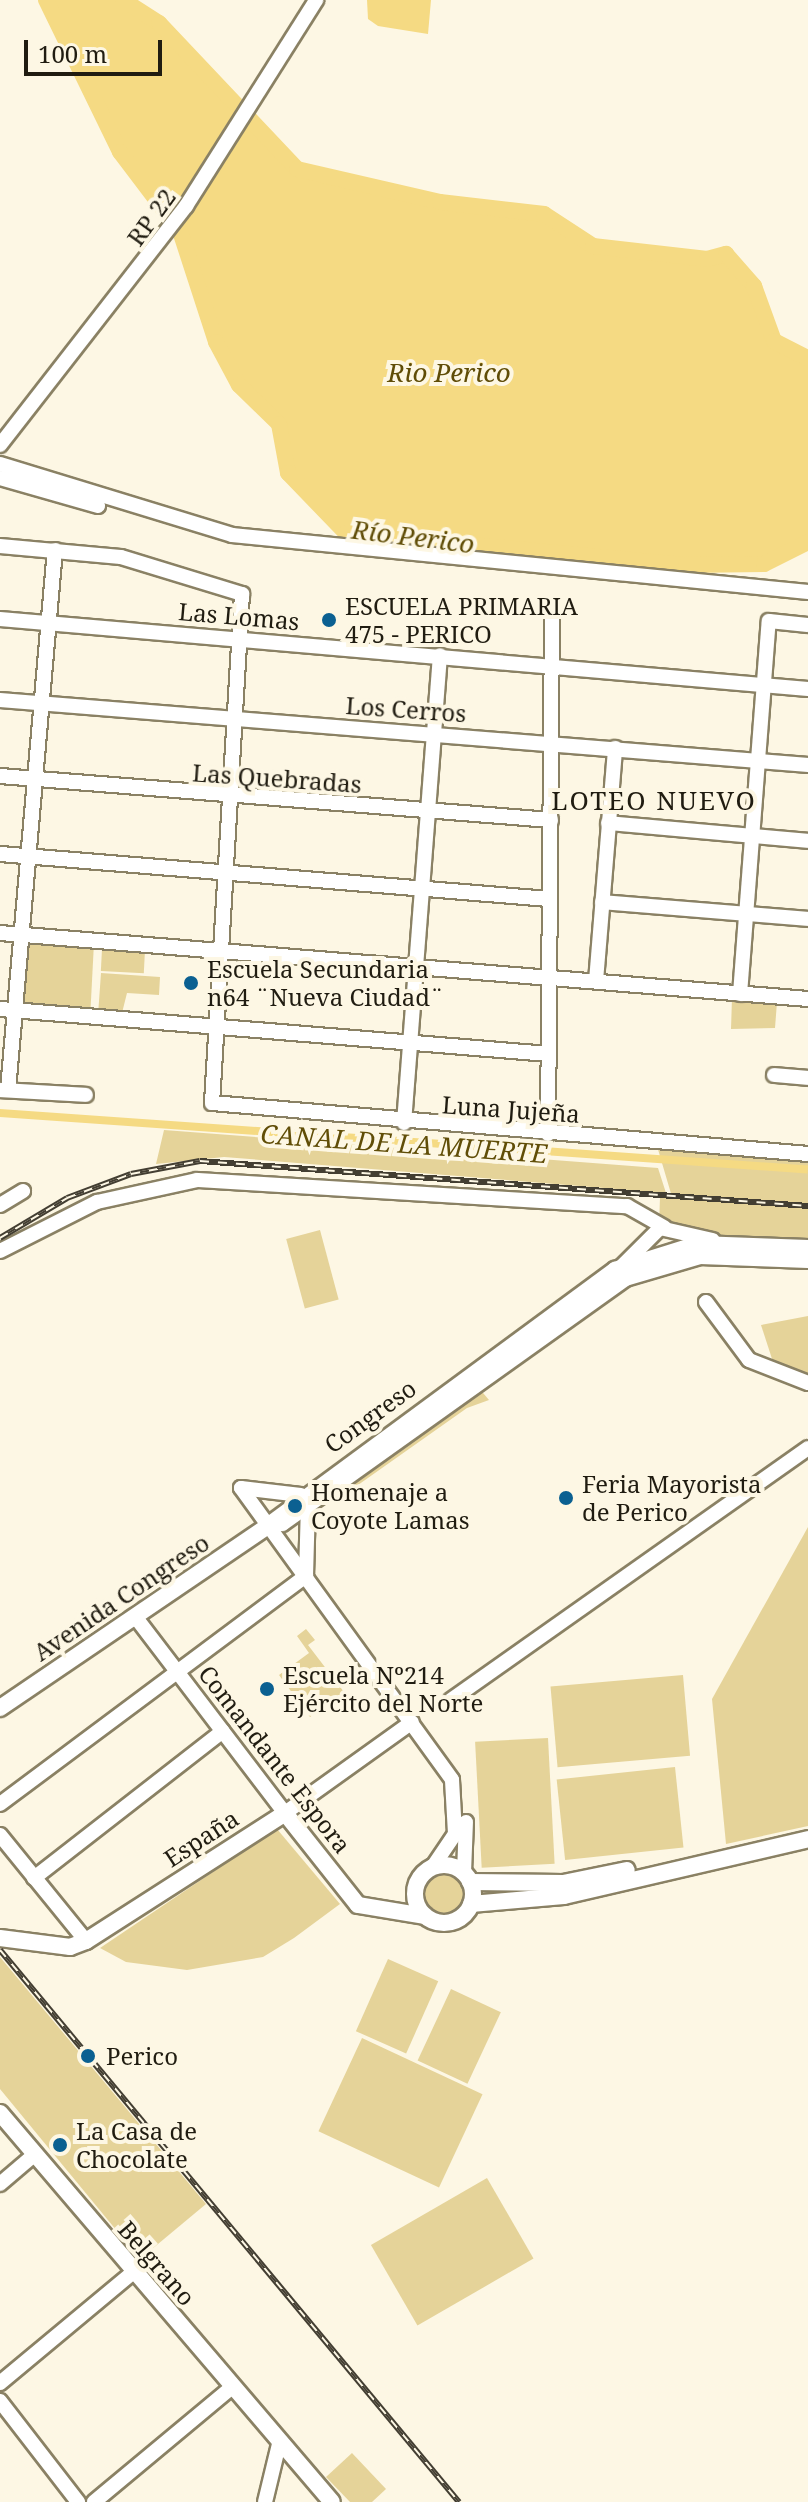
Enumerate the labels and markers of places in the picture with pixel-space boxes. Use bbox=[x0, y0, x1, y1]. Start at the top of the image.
place label: ESCUELA PRIMARIA 475 - PERICO bbox=[345, 592, 578, 648]
marker: ESCUELA PRIMARIA 475 - PERICO bbox=[320, 611, 338, 629]
place label: Escuela Secundaria n64 ¨Nueva Ciudad¨ bbox=[207, 955, 444, 1011]
marker: Escuela Secundaria n64 ¨Nueva Ciudad¨ bbox=[182, 974, 200, 992]
place label: Feria Mayorista de Perico bbox=[582, 1470, 761, 1526]
place label: Homenaje a Coyote Lamas bbox=[311, 1478, 470, 1534]
marker: Feria Mayorista de Perico bbox=[557, 1489, 575, 1507]
marker: Homenaje a Coyote Lamas bbox=[286, 1497, 304, 1515]
place label: Escuela Nº214 Ejército del Norte bbox=[283, 1661, 483, 1717]
marker: Escuela Nº214 Ejército del Norte bbox=[258, 1680, 276, 1698]
place label: Perico bbox=[106, 2042, 178, 2070]
marker: Perico bbox=[77, 2045, 99, 2067]
place label: La Casa de Chocolate bbox=[76, 2117, 197, 2173]
marker: La Casa de Chocolate bbox=[51, 2136, 69, 2154]

